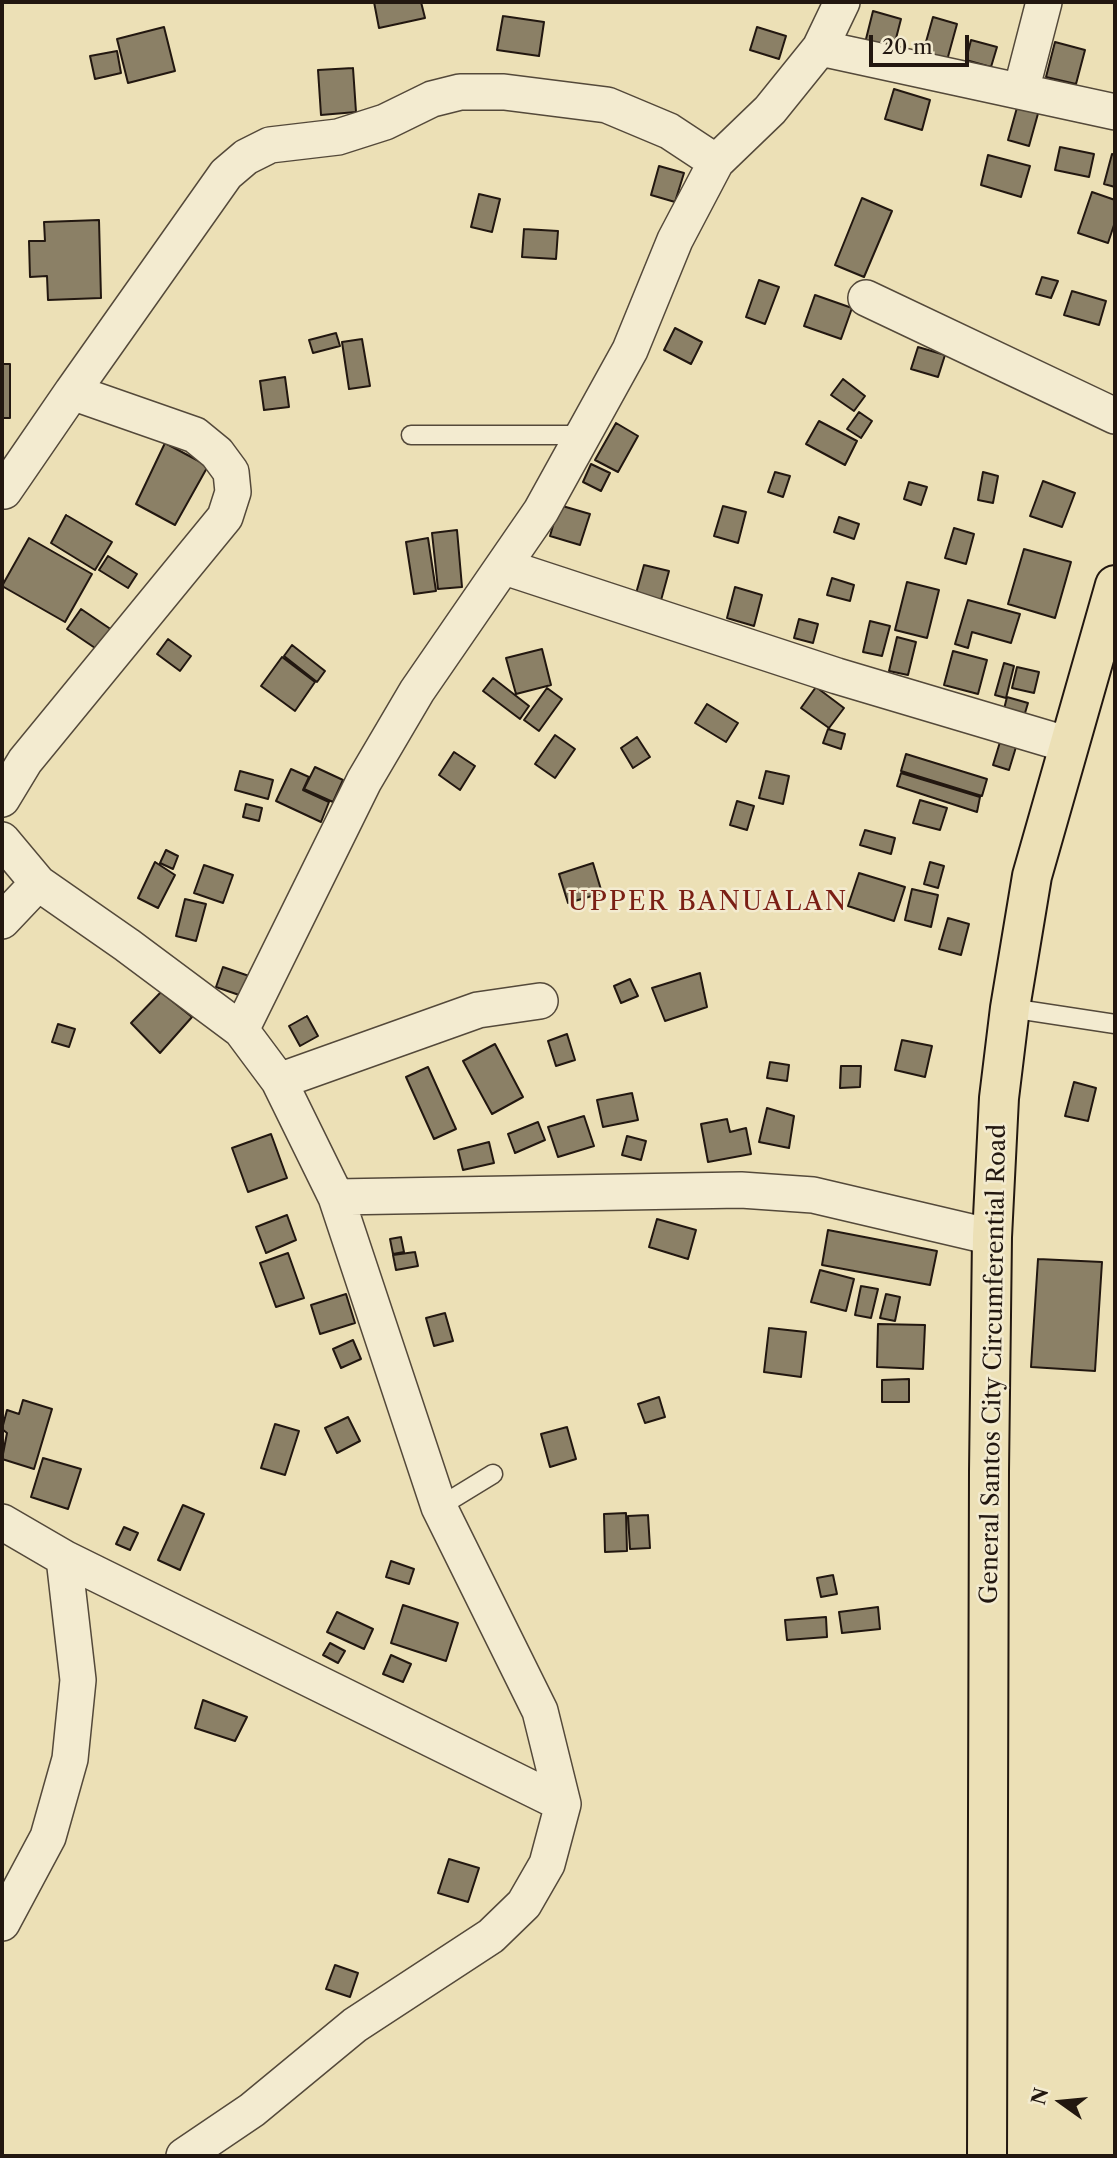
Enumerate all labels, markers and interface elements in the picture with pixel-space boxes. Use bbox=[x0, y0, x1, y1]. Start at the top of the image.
scale bar bbox=[872, 21, 972, 65]
text: 20 m bbox=[882, 34, 933, 59]
district label: UPPER BANUALAN bbox=[570, 886, 846, 918]
street label: General Santos City Circumferential Road bbox=[975, 1124, 1013, 1604]
north arrow bbox=[1026, 2067, 1096, 2137]
text: N bbox=[1027, 2085, 1053, 2107]

